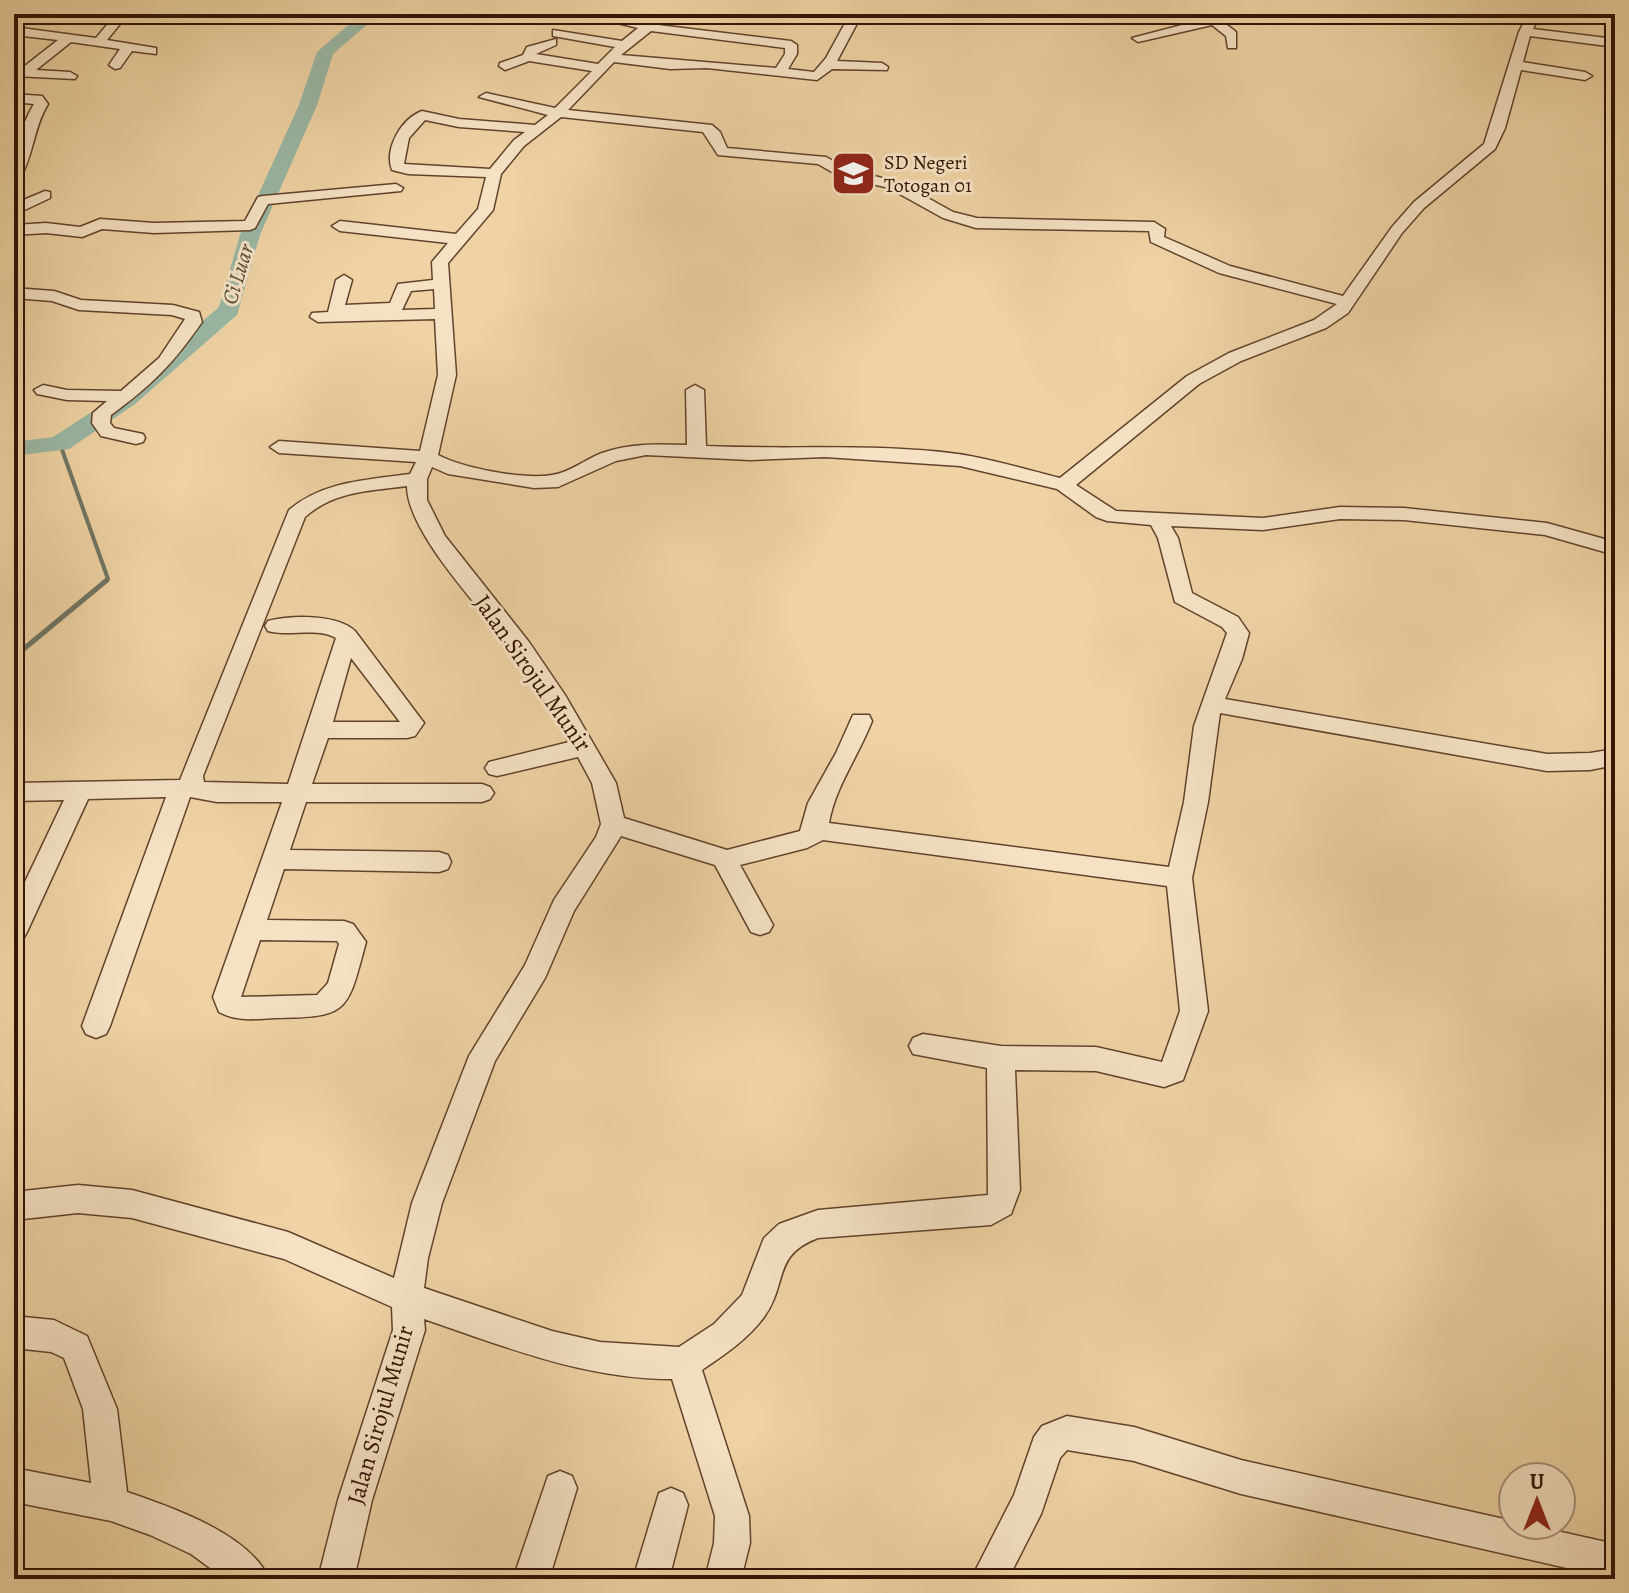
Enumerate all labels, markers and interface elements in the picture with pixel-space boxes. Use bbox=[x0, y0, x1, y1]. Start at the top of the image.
place label: SD Negeri Totogan 01 bbox=[884, 149, 972, 199]
school or university icon: SD Negeri Totogan 01 bbox=[829, 150, 877, 198]
water label: Ci Luar bbox=[215, 239, 262, 308]
street label: Jalan Sirojul Munir bbox=[467, 588, 599, 758]
street label: Jalan Sirojul Munir bbox=[339, 1322, 421, 1508]
north arrow bbox=[1497, 1461, 1577, 1541]
text: U bbox=[1530, 1467, 1545, 1497]

